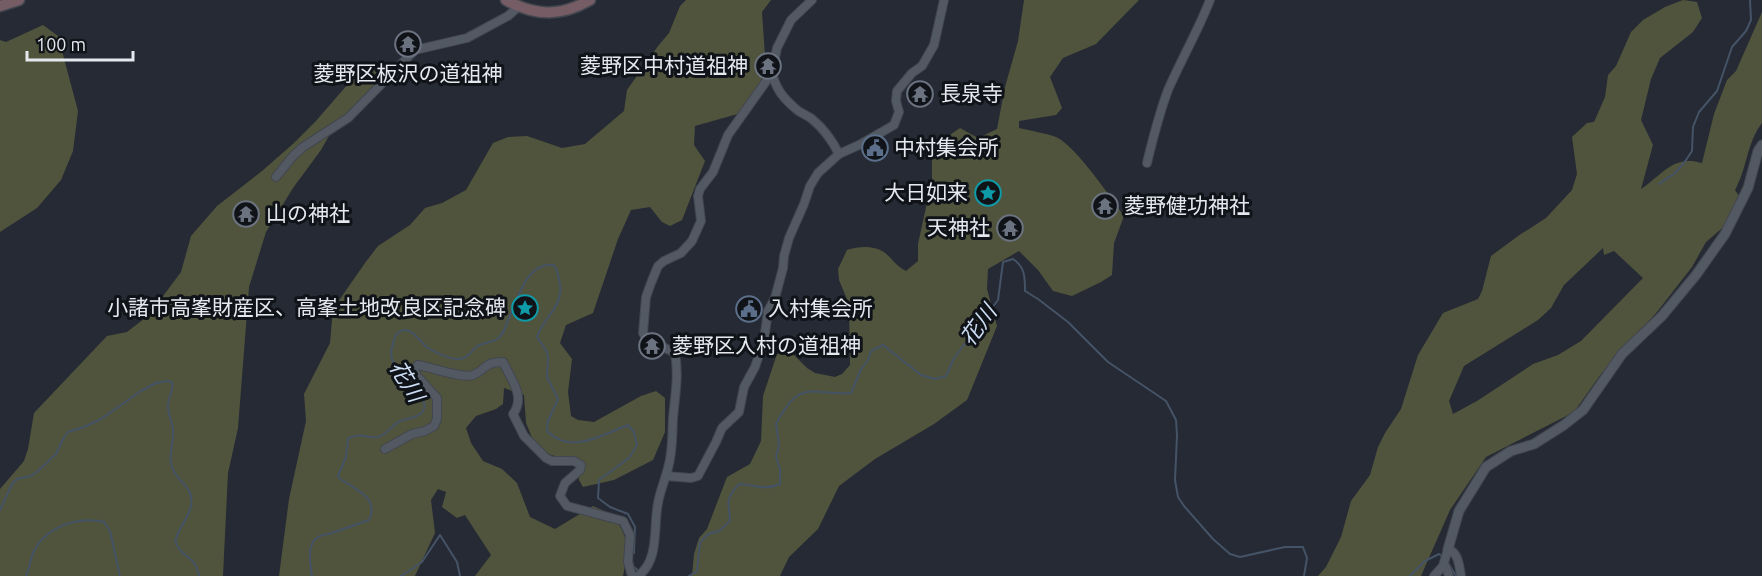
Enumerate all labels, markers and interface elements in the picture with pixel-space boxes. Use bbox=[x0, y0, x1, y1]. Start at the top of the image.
scale bar bbox=[27, 24, 134, 62]
temple icon: 菱野区板沢の道祖神 bbox=[393, 29, 423, 59]
text: 100 m bbox=[36, 34, 86, 54]
temple icon: 菱野区中村道祖神 bbox=[753, 51, 783, 81]
place label: 菱野区中村道祖神 bbox=[580, 53, 748, 77]
place label: 菱野区板沢の道祖神 bbox=[314, 61, 503, 85]
temple icon: 長泉寺 bbox=[905, 79, 935, 109]
place label: 長泉寺 bbox=[940, 81, 1003, 105]
public building icon: 中村集会所 bbox=[860, 133, 890, 163]
place label: 中村集会所 bbox=[894, 135, 999, 159]
place icon: 大日如来 bbox=[973, 178, 1003, 208]
place label: 大日如来 bbox=[884, 180, 968, 204]
temple icon: 菱野健功神社 bbox=[1090, 191, 1120, 221]
place label: 菱野健功神社 bbox=[1124, 193, 1250, 217]
temple icon: 山の神社 bbox=[231, 199, 261, 229]
place label: 山の神社 bbox=[266, 201, 350, 225]
temple icon: 天神社 bbox=[995, 213, 1025, 243]
place label: 天神社 bbox=[927, 215, 990, 239]
place icon: 小諸市高峯財産区、高峯土地改良区記念碑 bbox=[510, 293, 540, 323]
public building icon: 入村集会所 bbox=[734, 294, 764, 324]
place label: 小諸市高峯財産区、高峯土地改良区記念碑 bbox=[107, 295, 506, 319]
place label: 入村集会所 bbox=[768, 296, 873, 320]
water label: 花川 bbox=[955, 298, 1002, 350]
temple icon: 菱野区入村の道祖神 bbox=[637, 331, 667, 361]
place label: 菱野区入村の道祖神 bbox=[672, 333, 861, 357]
water label: 花川 bbox=[385, 355, 431, 408]

